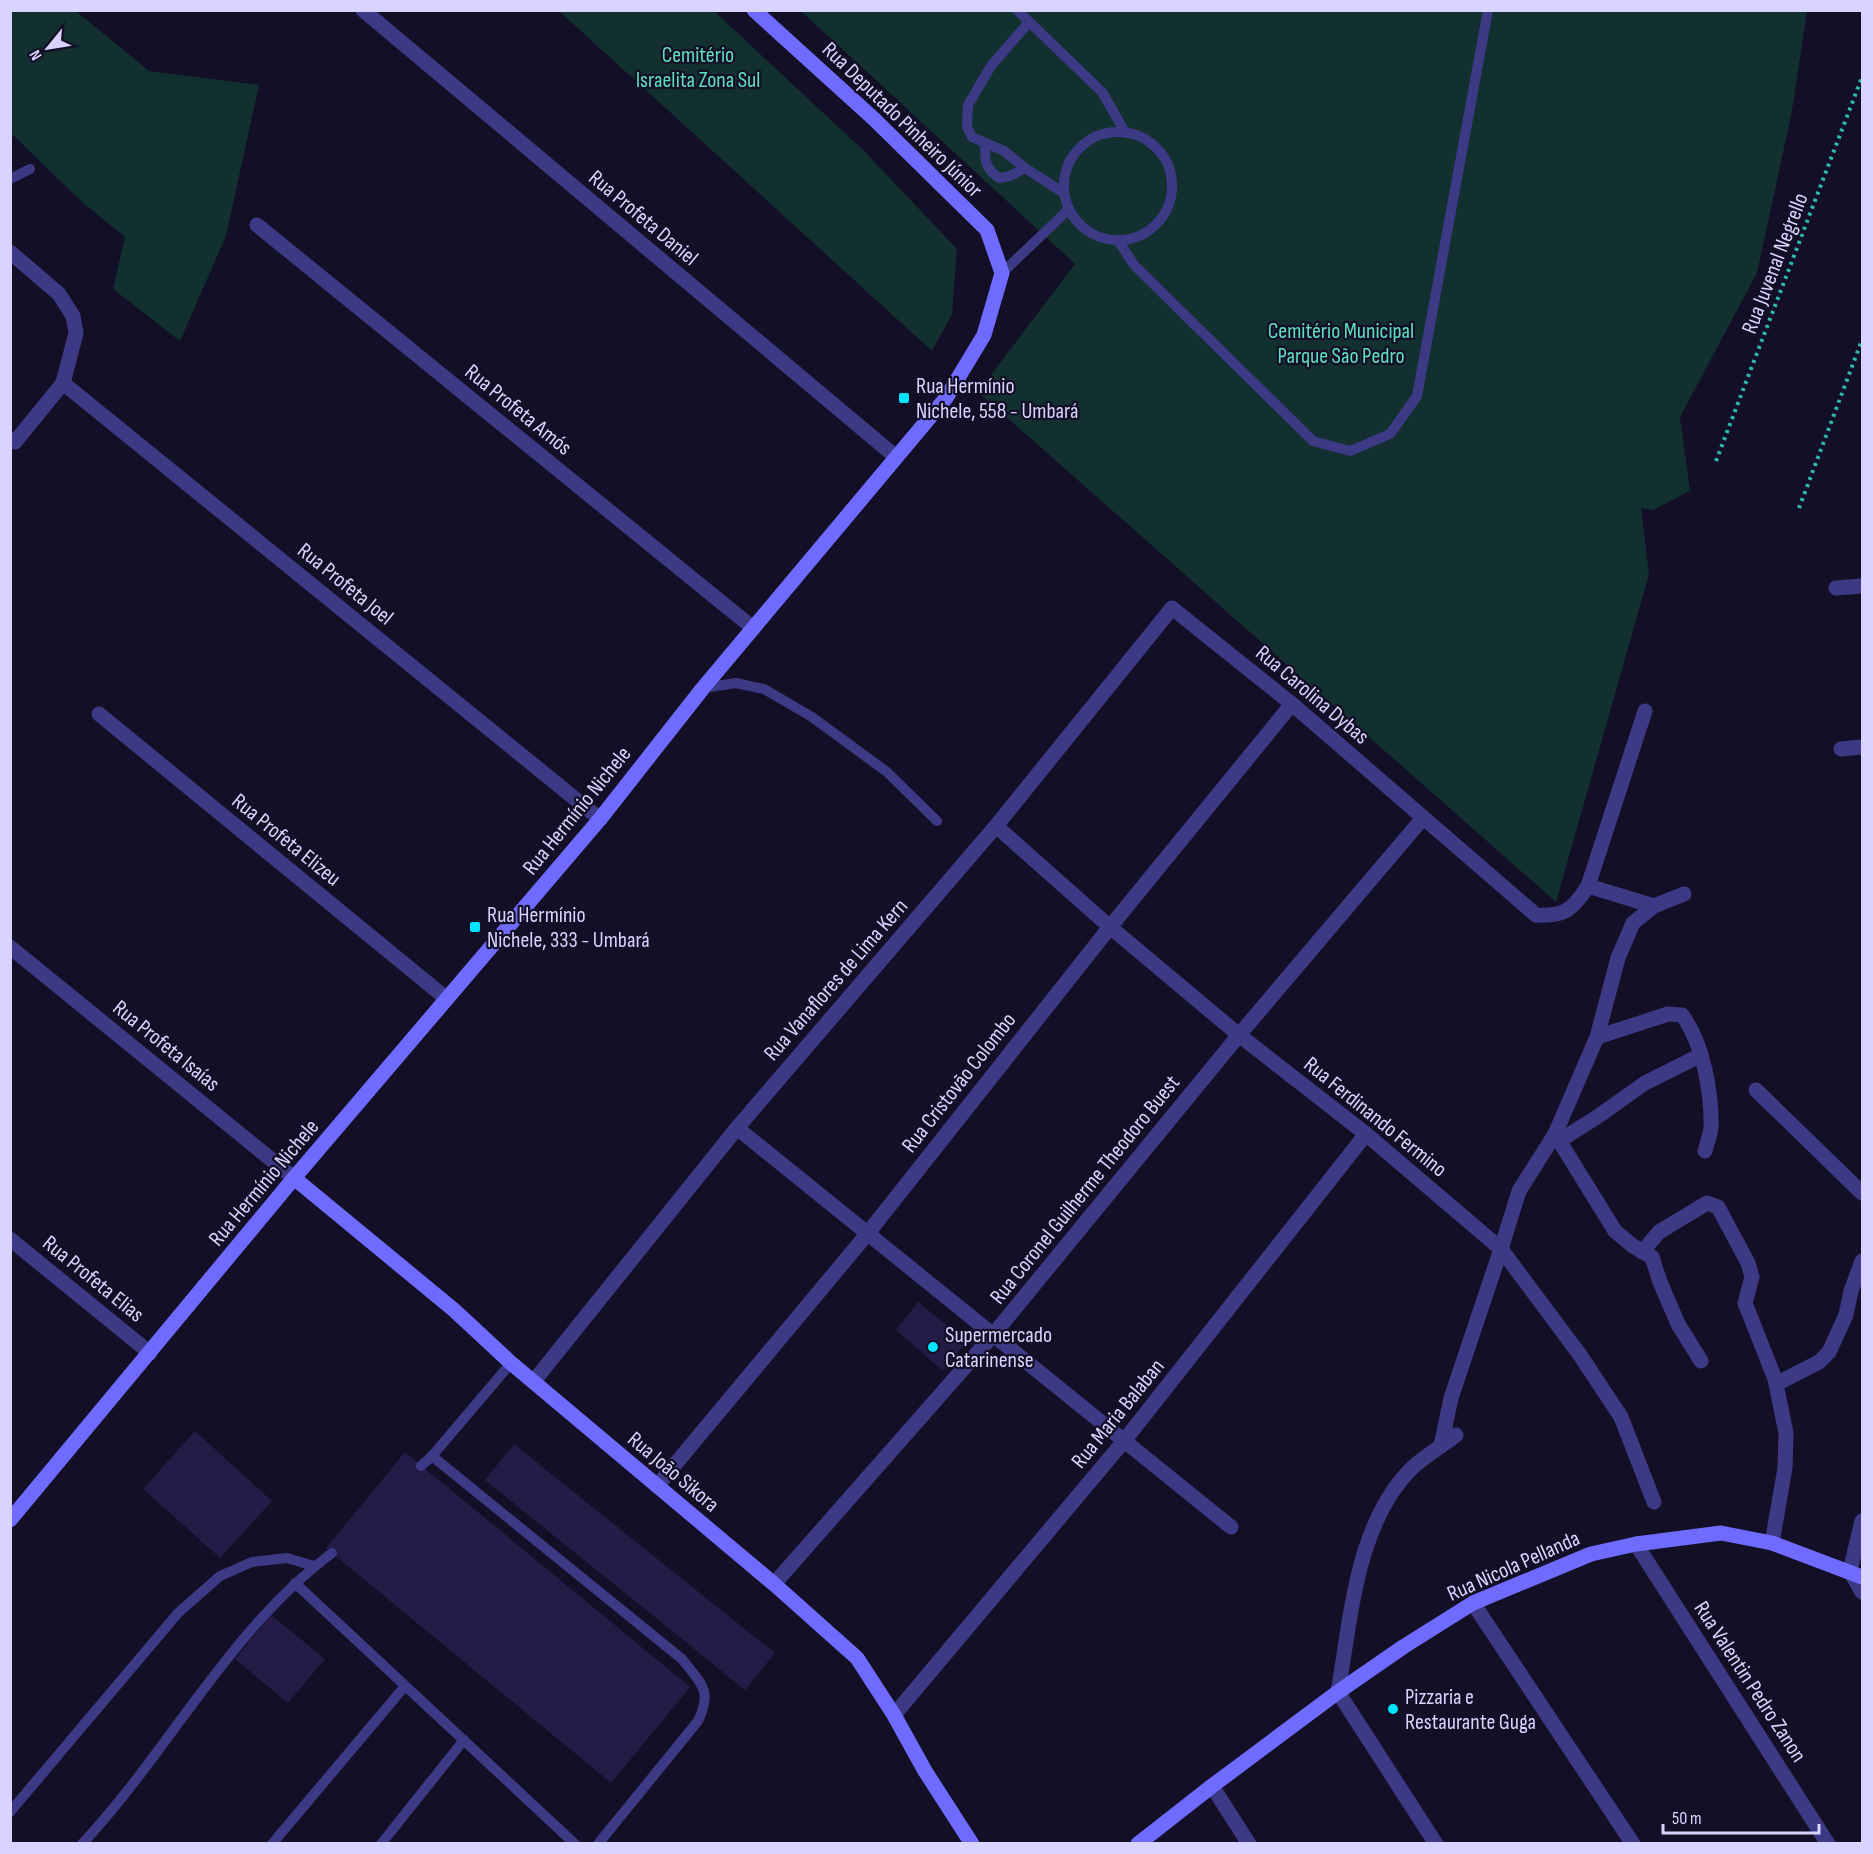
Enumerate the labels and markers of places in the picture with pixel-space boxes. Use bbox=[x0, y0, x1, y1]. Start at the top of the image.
place label: Rua Hermínio Nichele, 558 - Umbará bbox=[916, 373, 1078, 425]
marker: Rua Hermínio Nichele, 558 - Umbará bbox=[897, 391, 911, 405]
place label: Rua Hermínio Nichele, 333 - Umbará bbox=[487, 902, 650, 954]
marker: Rua Hermínio Nichele, 333 - Umbará bbox=[468, 920, 482, 934]
place label: Supermercado Catarinense bbox=[945, 1322, 1052, 1374]
marker: Supermercado Catarinense bbox=[926, 1340, 940, 1354]
place label: Pizzaria e Restaurante Guga bbox=[1405, 1684, 1536, 1736]
marker: Pizzaria e Restaurante Guga bbox=[1386, 1702, 1400, 1716]

